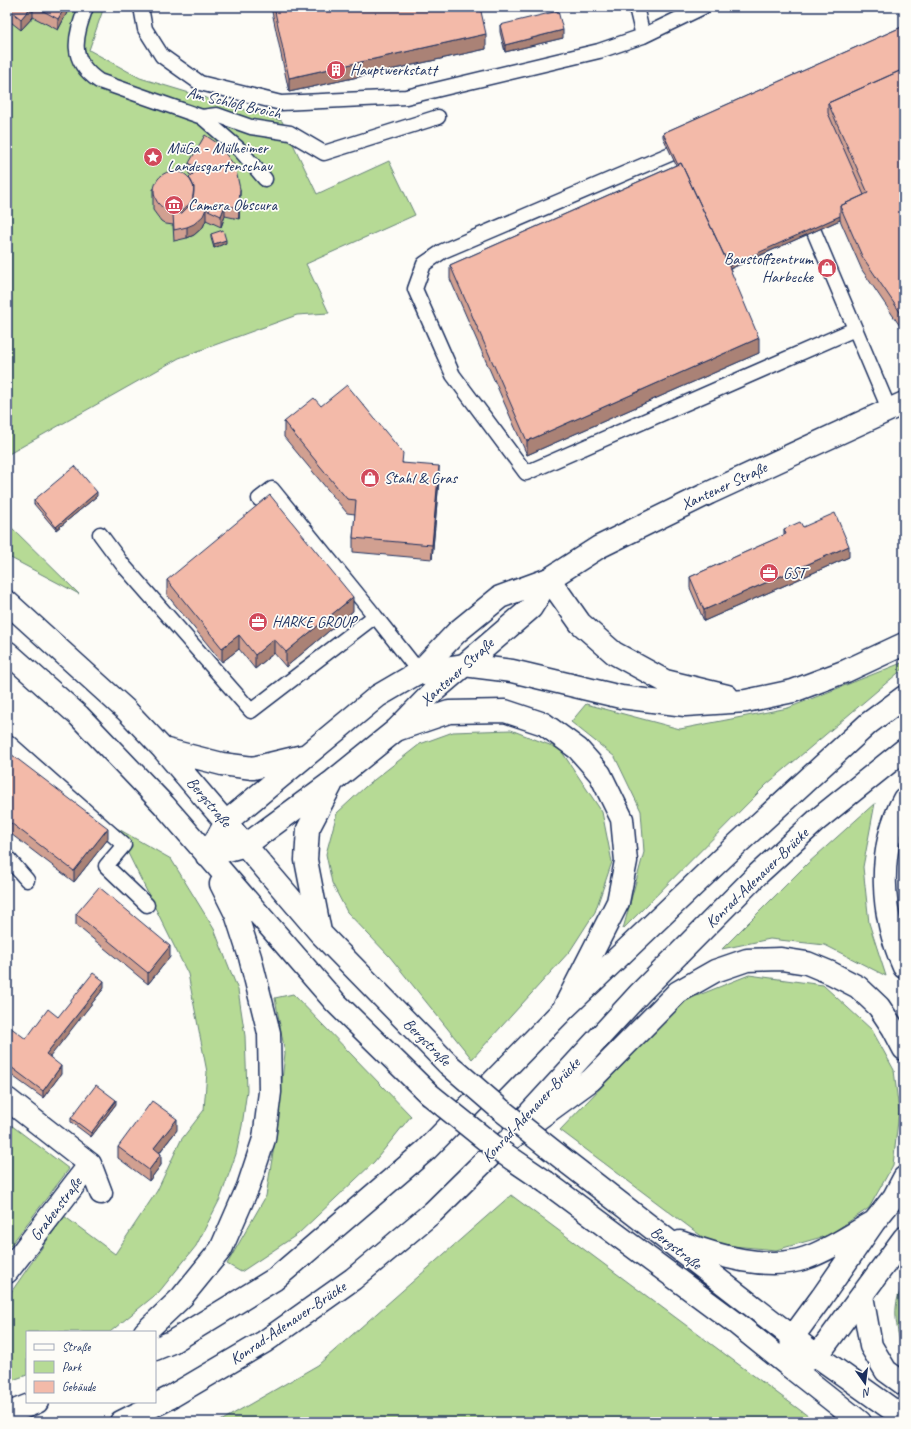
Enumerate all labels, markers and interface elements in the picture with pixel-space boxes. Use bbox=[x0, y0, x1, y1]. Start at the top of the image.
building icon: Hauptwerkstatt bbox=[325, 59, 347, 81]
place label: Hauptwerkstatt bbox=[350, 60, 439, 80]
street label: Am Schloß Broich bbox=[185, 82, 284, 124]
place label: MüGa - Mülheimer Landesgartenschau bbox=[167, 138, 273, 176]
place icon: MüGa - Mülheimer Landesgartenschau bbox=[142, 146, 164, 168]
museum icon: Camera Obscura bbox=[163, 194, 185, 216]
place label: Camera Obscura bbox=[188, 195, 279, 215]
place label: Baustoffzentrum Harbecke bbox=[724, 249, 815, 287]
shop icon: Baustoffzentrum Harbecke bbox=[816, 257, 838, 279]
street label: Xantener Straße bbox=[678, 457, 772, 515]
shop icon: Stahl & Gras bbox=[359, 467, 381, 489]
place label: Stahl & Gras bbox=[384, 468, 459, 488]
office icon: GST bbox=[758, 562, 780, 584]
place label: GST bbox=[783, 563, 810, 583]
office icon: HARKE GROUP bbox=[247, 611, 269, 633]
place label: HARKE GROUP bbox=[272, 612, 358, 632]
street label: Xantener Straße bbox=[416, 632, 499, 710]
street label: Bergstraße bbox=[182, 773, 237, 833]
street label: Konrad-Adenauer-Brücke bbox=[701, 822, 814, 932]
street label: Bergstraße bbox=[399, 1014, 456, 1071]
street label: Konrad-Adenauer-Brücke bbox=[477, 1052, 586, 1166]
street label: Grabenstraße bbox=[26, 1172, 87, 1245]
street label: Bergstraße bbox=[646, 1222, 707, 1275]
street label: Konrad-Adenauer-Brücke bbox=[226, 1276, 351, 1369]
legend bbox=[26, 1331, 156, 1403]
text: Straße bbox=[62, 1339, 91, 1355]
text: Park bbox=[62, 1359, 83, 1375]
north arrow bbox=[845, 1363, 885, 1403]
text: Gebäude bbox=[62, 1379, 96, 1395]
text: N bbox=[860, 1385, 872, 1401]

